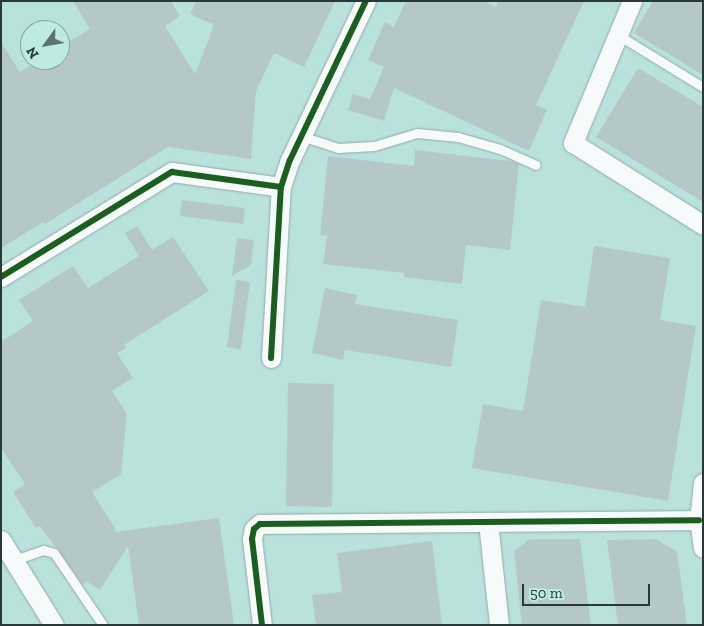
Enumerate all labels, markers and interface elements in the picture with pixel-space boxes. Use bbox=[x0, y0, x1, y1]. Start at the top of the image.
north arrow bbox=[20, 20, 70, 70]
text: N bbox=[23, 44, 43, 62]
scale bar bbox=[524, 574, 652, 606]
text: 50 m bbox=[530, 584, 563, 602]

